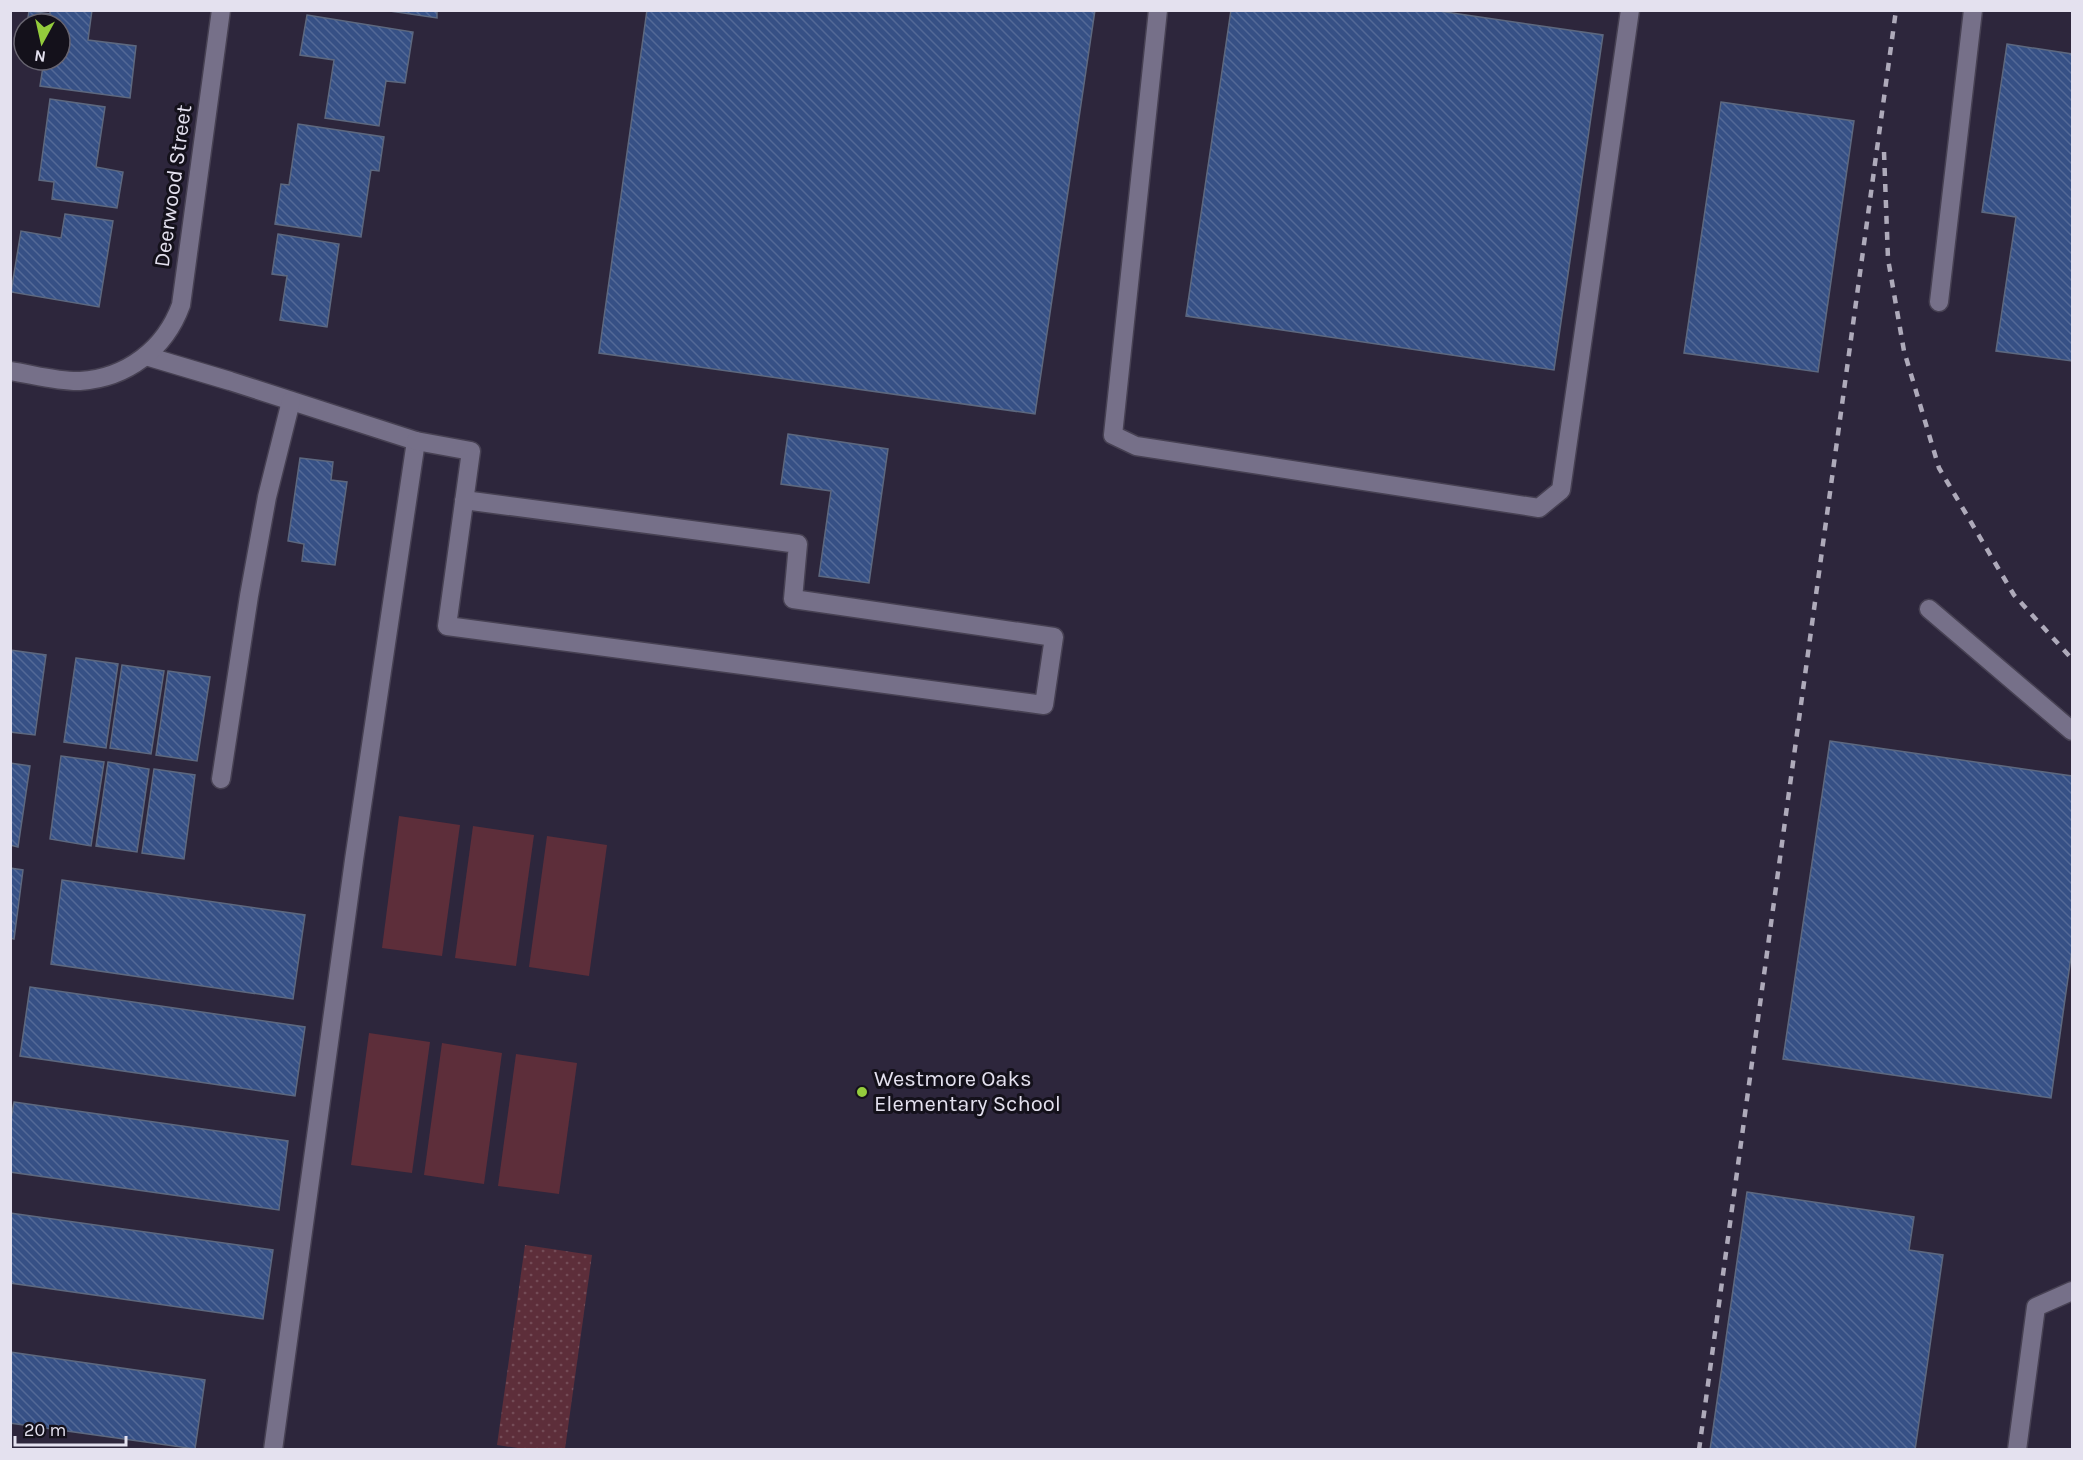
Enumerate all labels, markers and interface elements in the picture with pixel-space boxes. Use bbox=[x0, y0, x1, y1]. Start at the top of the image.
north arrow bbox=[12, 12, 72, 72]
text: N bbox=[33, 46, 47, 67]
street label: Deerwood Street bbox=[149, 103, 197, 269]
place label: Westmore Oaks Elementary School bbox=[874, 1066, 1061, 1117]
marker: Westmore Oaks Elementary School bbox=[855, 1085, 869, 1099]
scale bar bbox=[15, 1409, 126, 1447]
text: 20 m bbox=[24, 1419, 66, 1441]

